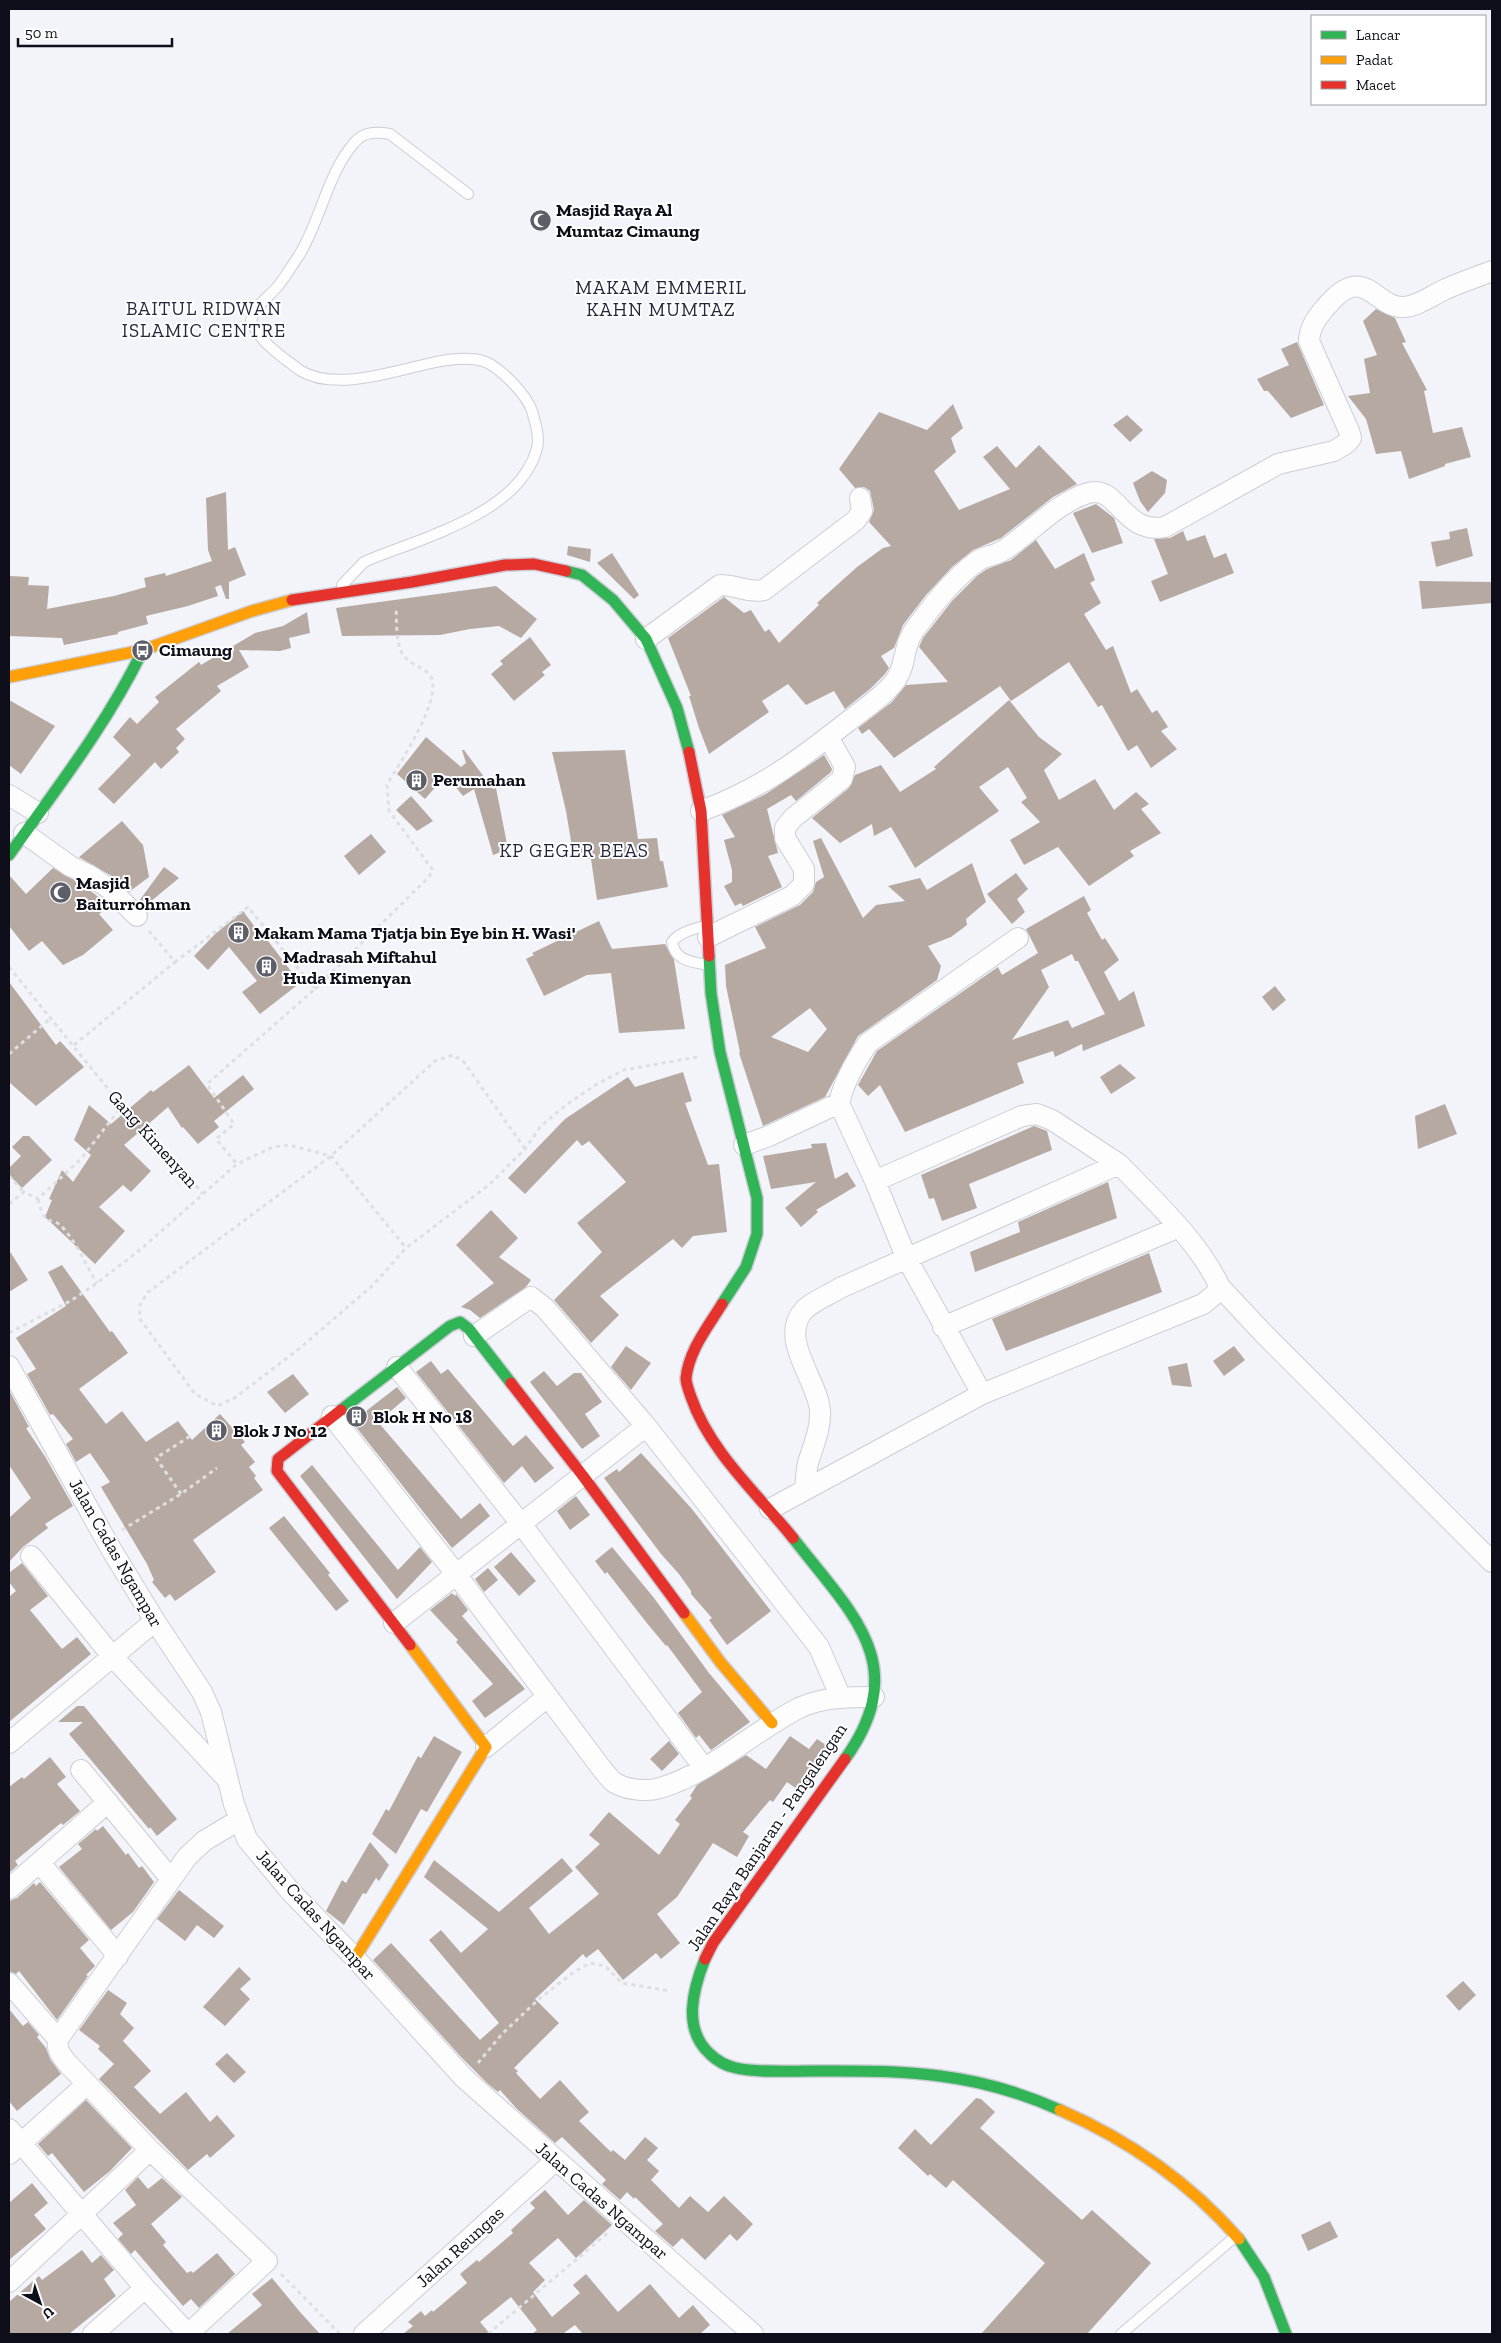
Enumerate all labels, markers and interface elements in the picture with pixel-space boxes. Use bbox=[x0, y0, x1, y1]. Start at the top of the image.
scale bar bbox=[18, 15, 171, 47]
legend bbox=[1311, 15, 1486, 105]
text: 50 m bbox=[25, 24, 58, 42]
text: Lancar bbox=[1356, 26, 1401, 44]
text: Padat bbox=[1356, 51, 1393, 69]
text: Macet bbox=[1356, 76, 1396, 94]
place label: Masjid Raya Al Mumtaz Cimaung bbox=[556, 199, 700, 242]
mosque icon: Masjid Raya Al Mumtaz Cimaung bbox=[528, 208, 552, 232]
district label: MAKAM EMMERIL KAHN MUMTAZ bbox=[575, 276, 747, 321]
district label: BAITUL RIDWAN ISLAMIC CENTRE bbox=[122, 297, 286, 342]
bus stop icon: Cimaung bbox=[131, 638, 155, 662]
place label: Cimaung bbox=[159, 639, 232, 661]
building icon: Perumahan bbox=[405, 768, 429, 792]
place label: Perumahan bbox=[433, 769, 526, 791]
district label: KP GEGER BEAS bbox=[499, 839, 649, 862]
place label: Masjid Baiturrohman bbox=[76, 872, 191, 915]
mosque icon: Masjid Baiturrohman bbox=[48, 881, 72, 905]
building icon: Makam Mama Tjatja bin Eye bin H. Wasi' bbox=[226, 921, 250, 945]
place label: Makam Mama Tjatja bin Eye bin H. Wasi' bbox=[254, 922, 576, 944]
place label: Madrasah Miftahul Huda Kimenyan bbox=[283, 946, 437, 989]
building icon: Madrasah Miftahul Huda Kimenyan bbox=[255, 955, 279, 979]
street label: Gang Kimenyan bbox=[103, 1086, 203, 1193]
building icon: Blok H No 18 bbox=[345, 1405, 369, 1429]
place label: Blok H No 18 bbox=[373, 1406, 472, 1428]
building icon: Blok J No 12 bbox=[205, 1419, 229, 1443]
place label: Blok J No 12 bbox=[233, 1420, 327, 1442]
street label: Jalan Cadas Ngampar bbox=[64, 1475, 168, 1631]
street label: Jalan Raya Banjaran - Pangalengan bbox=[682, 1718, 852, 1955]
street label: Jalan Cadas Ngampar bbox=[252, 1845, 380, 1985]
street label: Jalan Cadas Ngampar bbox=[531, 2137, 673, 2265]
street label: Jalan Reungas bbox=[412, 2202, 509, 2292]
north arrow bbox=[15, 2278, 65, 2328]
text: U bbox=[39, 2303, 57, 2322]

